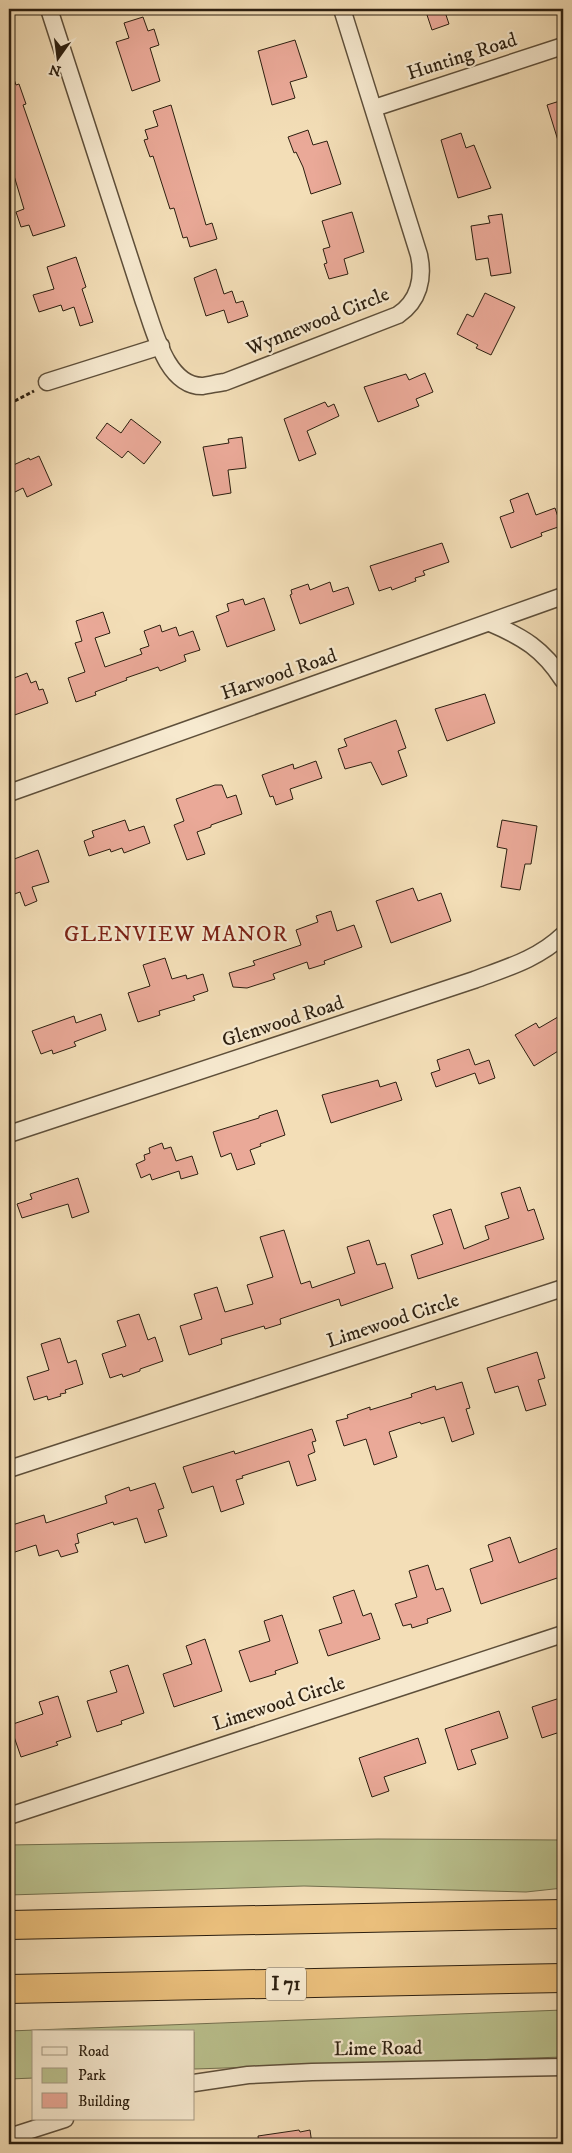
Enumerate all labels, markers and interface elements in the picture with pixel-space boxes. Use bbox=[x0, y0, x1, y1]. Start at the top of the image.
street label: Hunting Road bbox=[404, 28, 520, 86]
north arrow bbox=[32, 32, 82, 82]
text: N bbox=[47, 59, 63, 80]
street label: Wynnewood Circle bbox=[242, 282, 393, 362]
street label: Harwood Road bbox=[218, 644, 340, 706]
district label: GLENVIEW MANOR bbox=[64, 921, 288, 948]
street label: Glenwood Road bbox=[219, 991, 347, 1053]
street label: Limewood Circle bbox=[324, 1288, 462, 1354]
street label: Limewood Circle bbox=[210, 1671, 348, 1737]
road number: I 71 bbox=[266, 1968, 306, 2000]
legend bbox=[32, 2030, 195, 2120]
street label: Lime Road bbox=[334, 2036, 422, 2062]
text: Road bbox=[78, 2042, 110, 2061]
text: Park bbox=[78, 2066, 107, 2085]
text: Building bbox=[78, 2092, 130, 2111]

